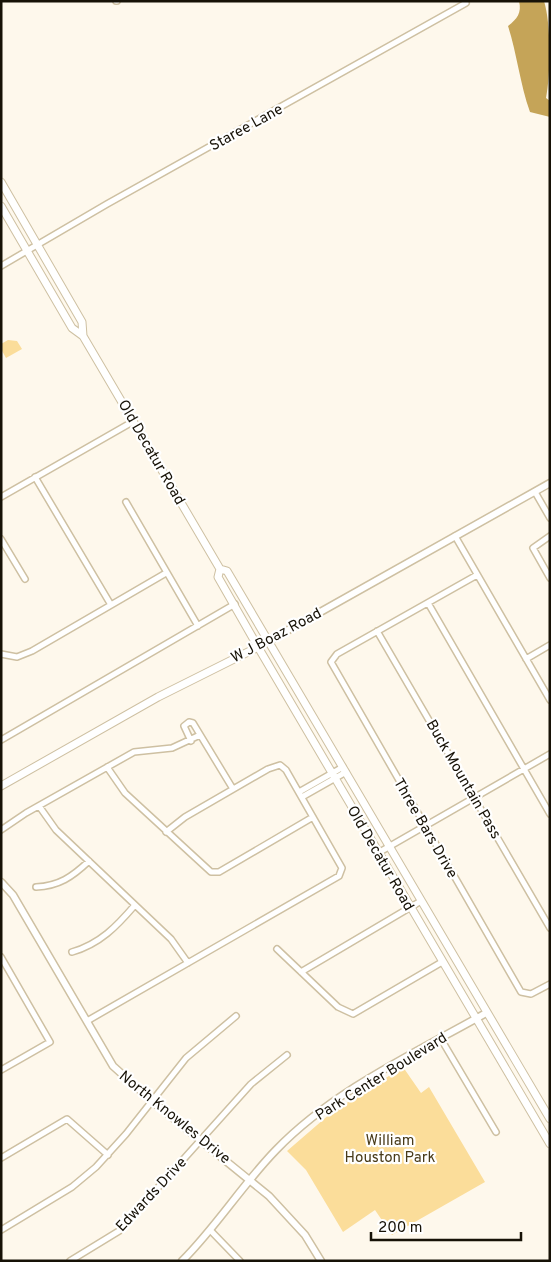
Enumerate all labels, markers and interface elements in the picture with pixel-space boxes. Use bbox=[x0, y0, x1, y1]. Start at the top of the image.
street label: Staree Lane bbox=[207, 100, 287, 156]
street label: Old Decatur Road bbox=[113, 397, 188, 509]
street label: W J Boaz Road bbox=[228, 605, 325, 668]
street label: Buck Mountain Pass bbox=[421, 717, 505, 843]
street label: Three Bars Drive bbox=[388, 775, 461, 882]
street label: Old Decatur Road bbox=[342, 803, 417, 915]
street label: Park Center Boulevard bbox=[312, 1029, 451, 1126]
street label: North Knowles Drive bbox=[115, 1067, 234, 1169]
park label: William Houston Park bbox=[345, 1132, 436, 1168]
street label: Edwards Drive bbox=[113, 1154, 192, 1236]
scale bar bbox=[371, 1210, 521, 1242]
text: 200 m bbox=[378, 1219, 423, 1238]

